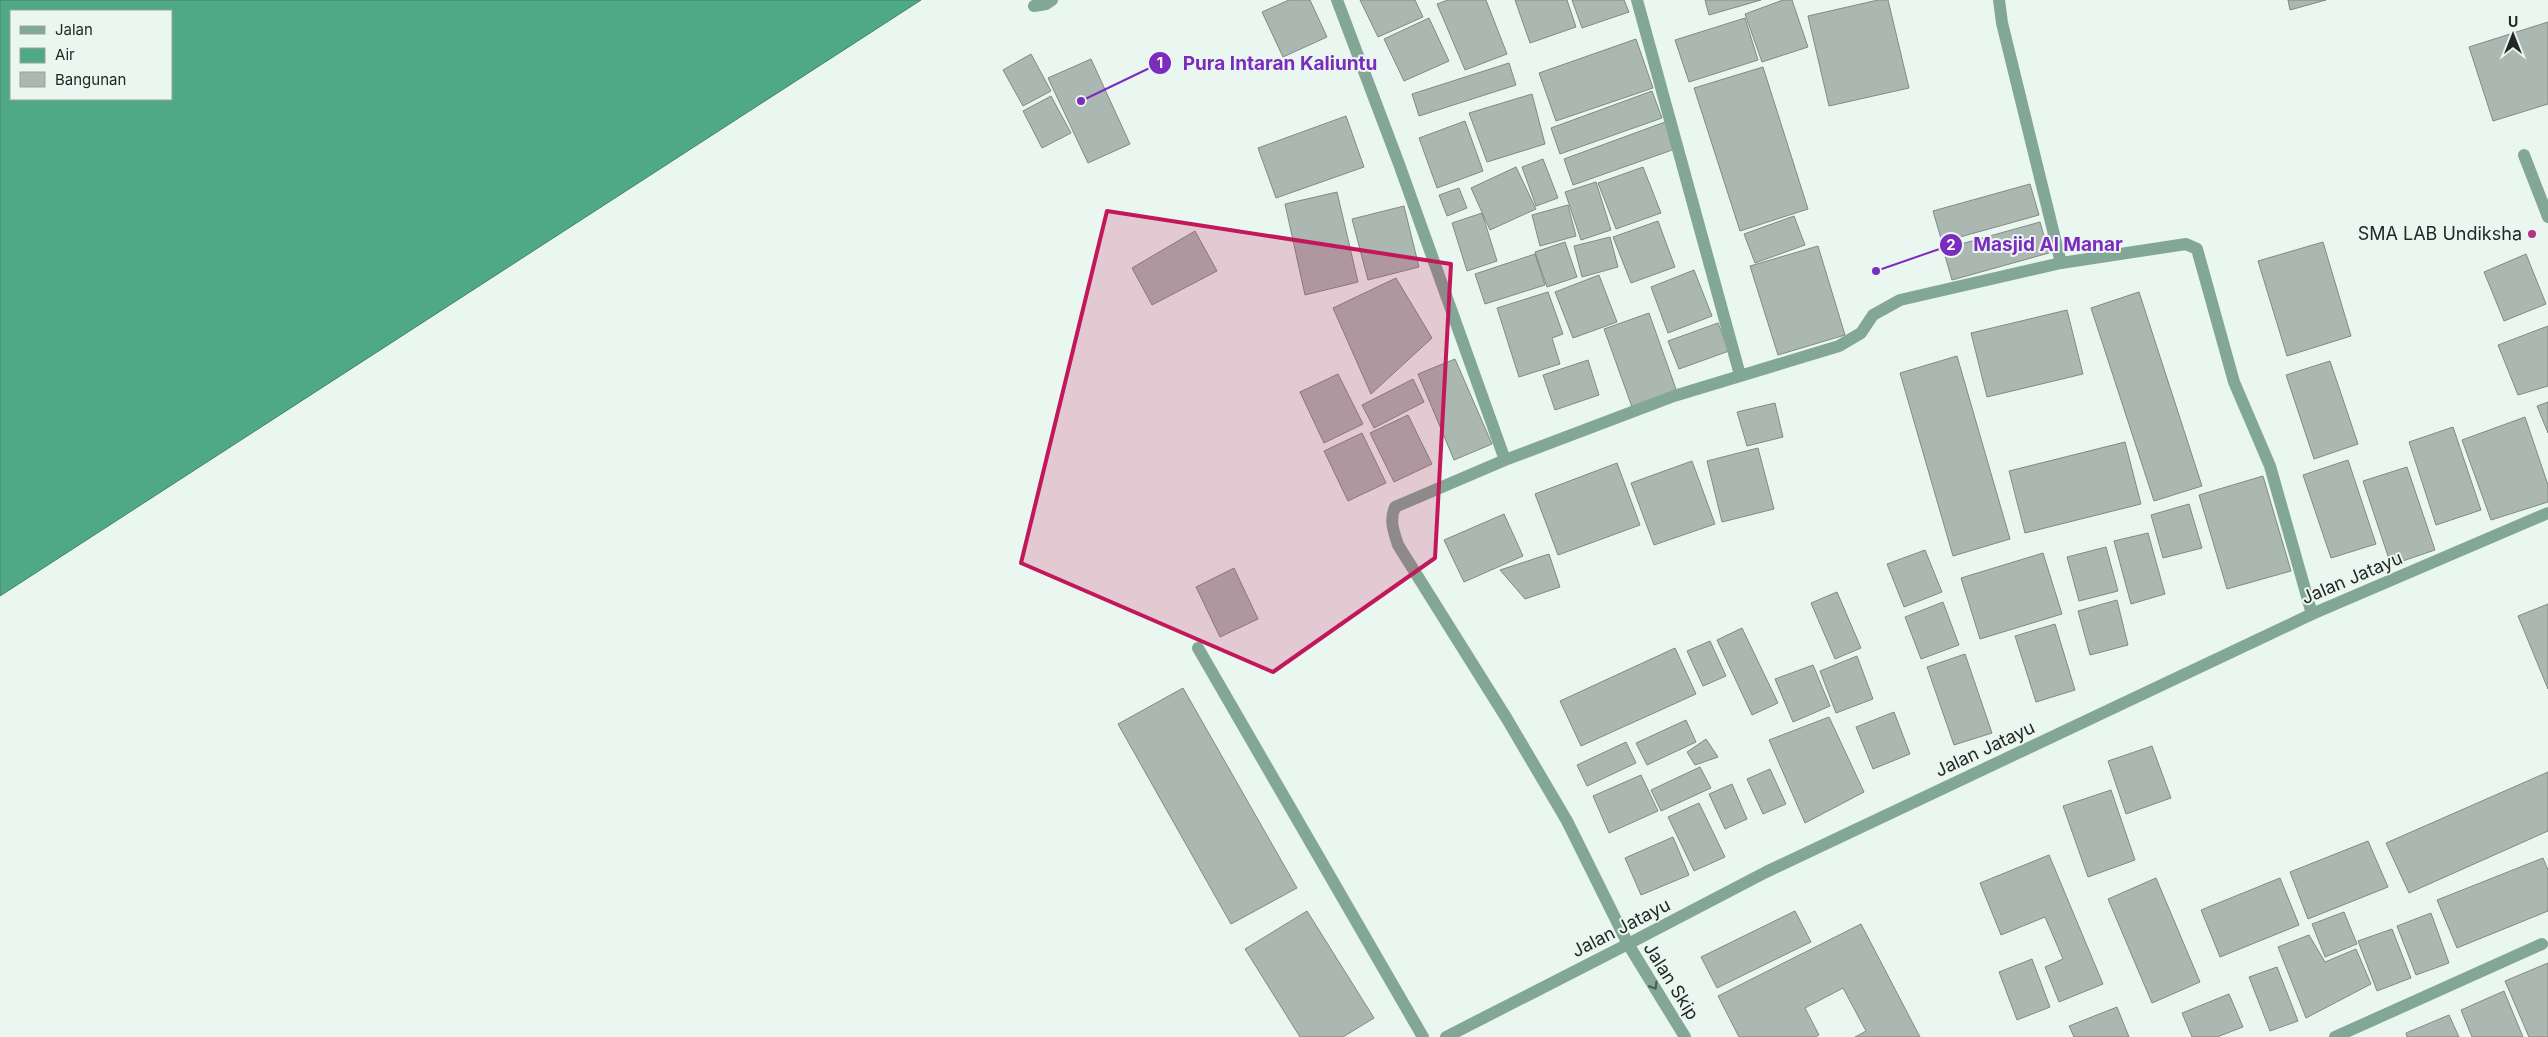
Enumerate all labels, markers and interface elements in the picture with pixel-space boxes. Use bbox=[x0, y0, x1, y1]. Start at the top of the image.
legend bbox=[10, 10, 172, 100]
north arrow bbox=[2488, 10, 2538, 60]
text: U bbox=[2508, 13, 2518, 30]
text: Jalan bbox=[55, 20, 93, 39]
text: Air bbox=[55, 45, 75, 64]
callout: Pura Intaran Kaliuntu bbox=[1148, 46, 1388, 80]
text: Pura Intaran Kaliuntu bbox=[1183, 52, 1377, 75]
text: 1 bbox=[1157, 53, 1163, 72]
text: Bangunan bbox=[55, 70, 126, 89]
place label: SMA LAB Undiksha bbox=[2358, 223, 2522, 244]
callout: Masjid Al Manar bbox=[1939, 228, 2133, 262]
marker: SMA LAB Undiksha bbox=[2526, 228, 2538, 240]
text: Masjid Al Manar bbox=[1973, 233, 2123, 256]
text: 2 bbox=[1946, 235, 1956, 254]
street label: Jalan Jatayu bbox=[2298, 547, 2405, 608]
street label: Jalan Jatayu bbox=[1932, 716, 2038, 781]
street label: Jalan Jatayu bbox=[1568, 894, 1673, 961]
street label: Jalan Skip bbox=[1639, 938, 1703, 1023]
one-way arrow bbox=[1647, 980, 1657, 989]

